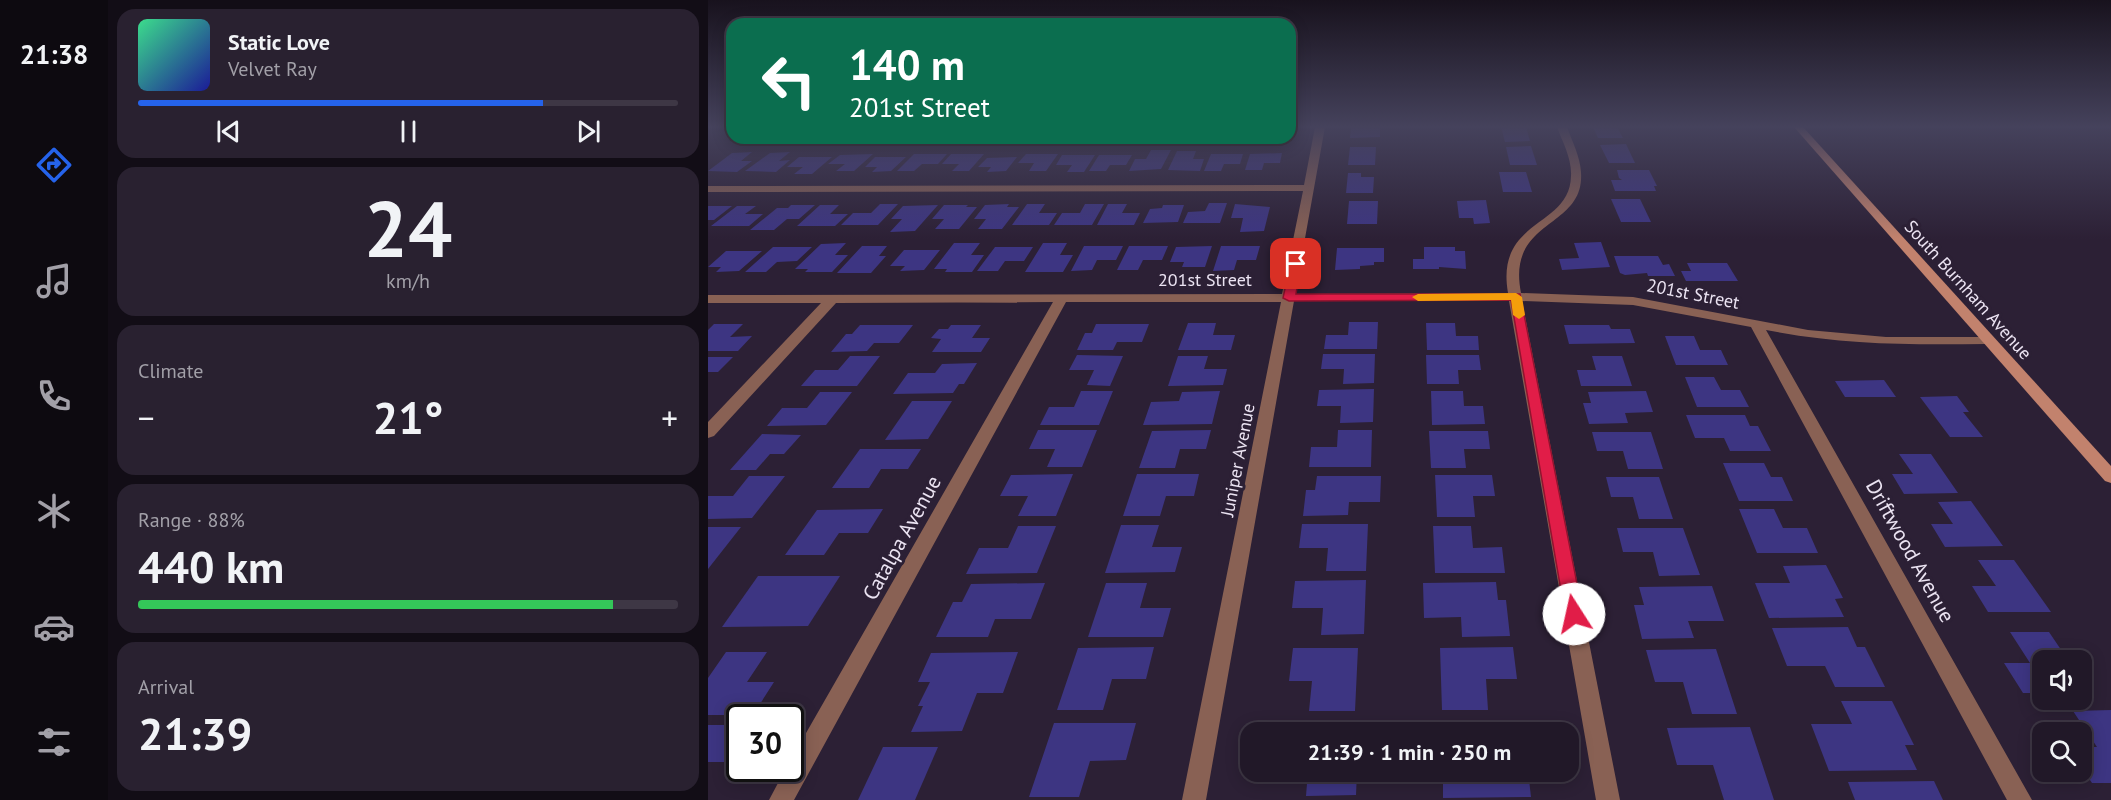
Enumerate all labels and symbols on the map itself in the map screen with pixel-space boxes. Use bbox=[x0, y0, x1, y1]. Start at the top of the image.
street label: South Burnham Avenue bbox=[1900, 215, 2037, 364]
pin bbox=[1270, 238, 1321, 289]
street label: 201st Street bbox=[1158, 268, 1252, 291]
street label: 201st Street bbox=[1645, 273, 1741, 314]
street label: Juniper Avenue bbox=[1215, 401, 1260, 520]
street label: Catalpa Avenue bbox=[856, 471, 947, 605]
street label: Driftwood Avenue bbox=[1860, 474, 1961, 627]
position arrow bbox=[1542, 582, 1606, 646]
speed limit sign: 30 bbox=[726, 704, 804, 782]

